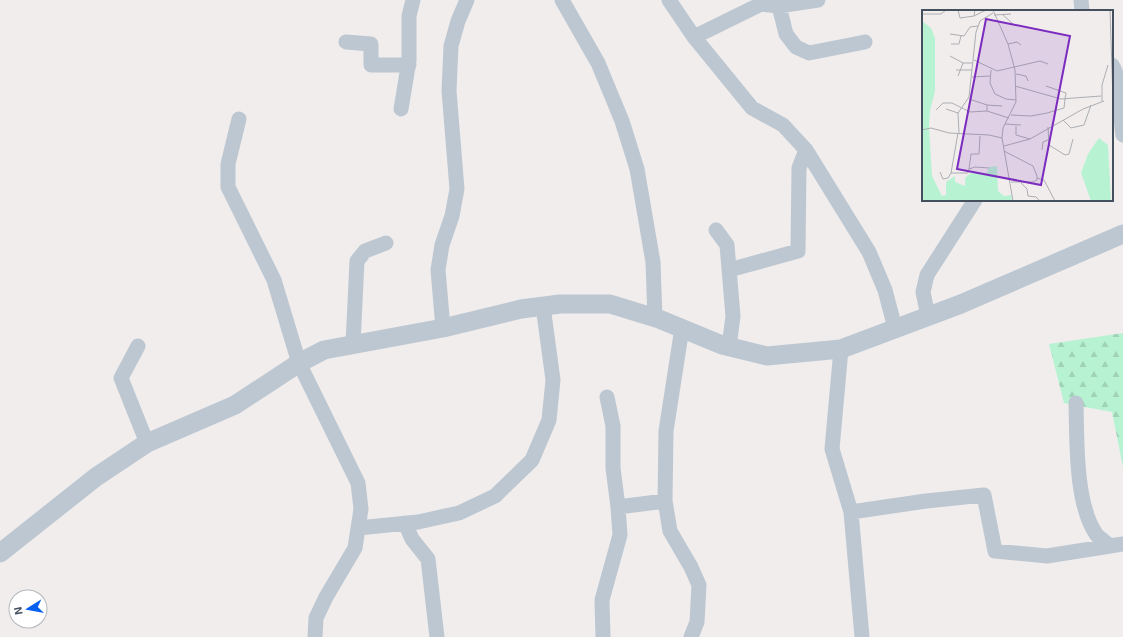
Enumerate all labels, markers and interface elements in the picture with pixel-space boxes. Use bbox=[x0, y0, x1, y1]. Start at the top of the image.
inset map bbox=[922, 10, 1113, 201]
north arrow bbox=[8, 589, 48, 629]
text: N bbox=[11, 606, 25, 616]

